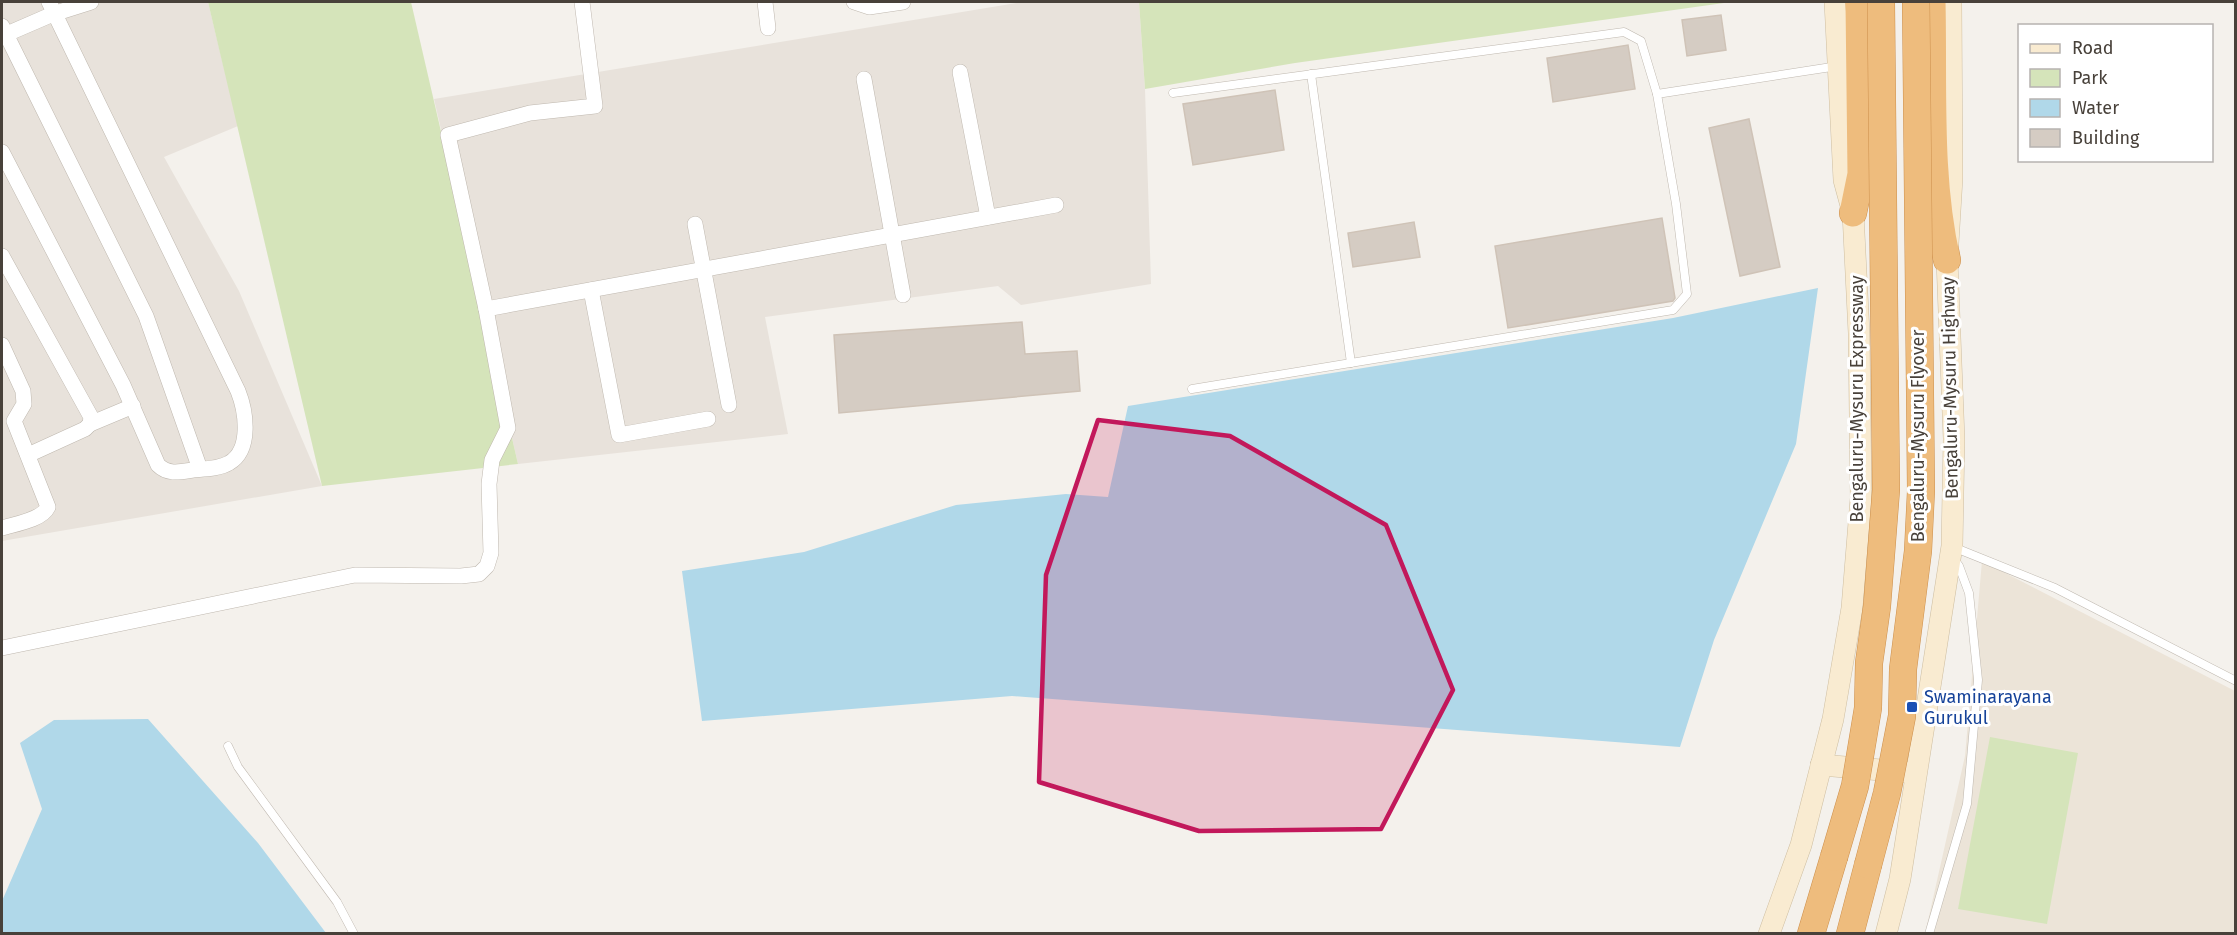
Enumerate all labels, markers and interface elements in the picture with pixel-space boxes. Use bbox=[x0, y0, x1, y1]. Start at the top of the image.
legend bbox=[2018, 24, 2213, 162]
text: Road bbox=[2072, 37, 2114, 59]
text: Park bbox=[2072, 67, 2108, 89]
text: Water bbox=[2072, 97, 2119, 119]
text: Building bbox=[2072, 127, 2140, 149]
street label: Bengaluru-Mysuru Expressway bbox=[1846, 275, 1868, 523]
street label: Bengaluru-Mysuru Highway bbox=[1937, 276, 1963, 499]
street label: Bengaluru-Mysuru Flyover bbox=[1907, 330, 1929, 542]
place label: Swaminarayana Gurukul bbox=[1924, 686, 2052, 729]
marker: Swaminarayana Gurukul bbox=[1905, 700, 1919, 714]

